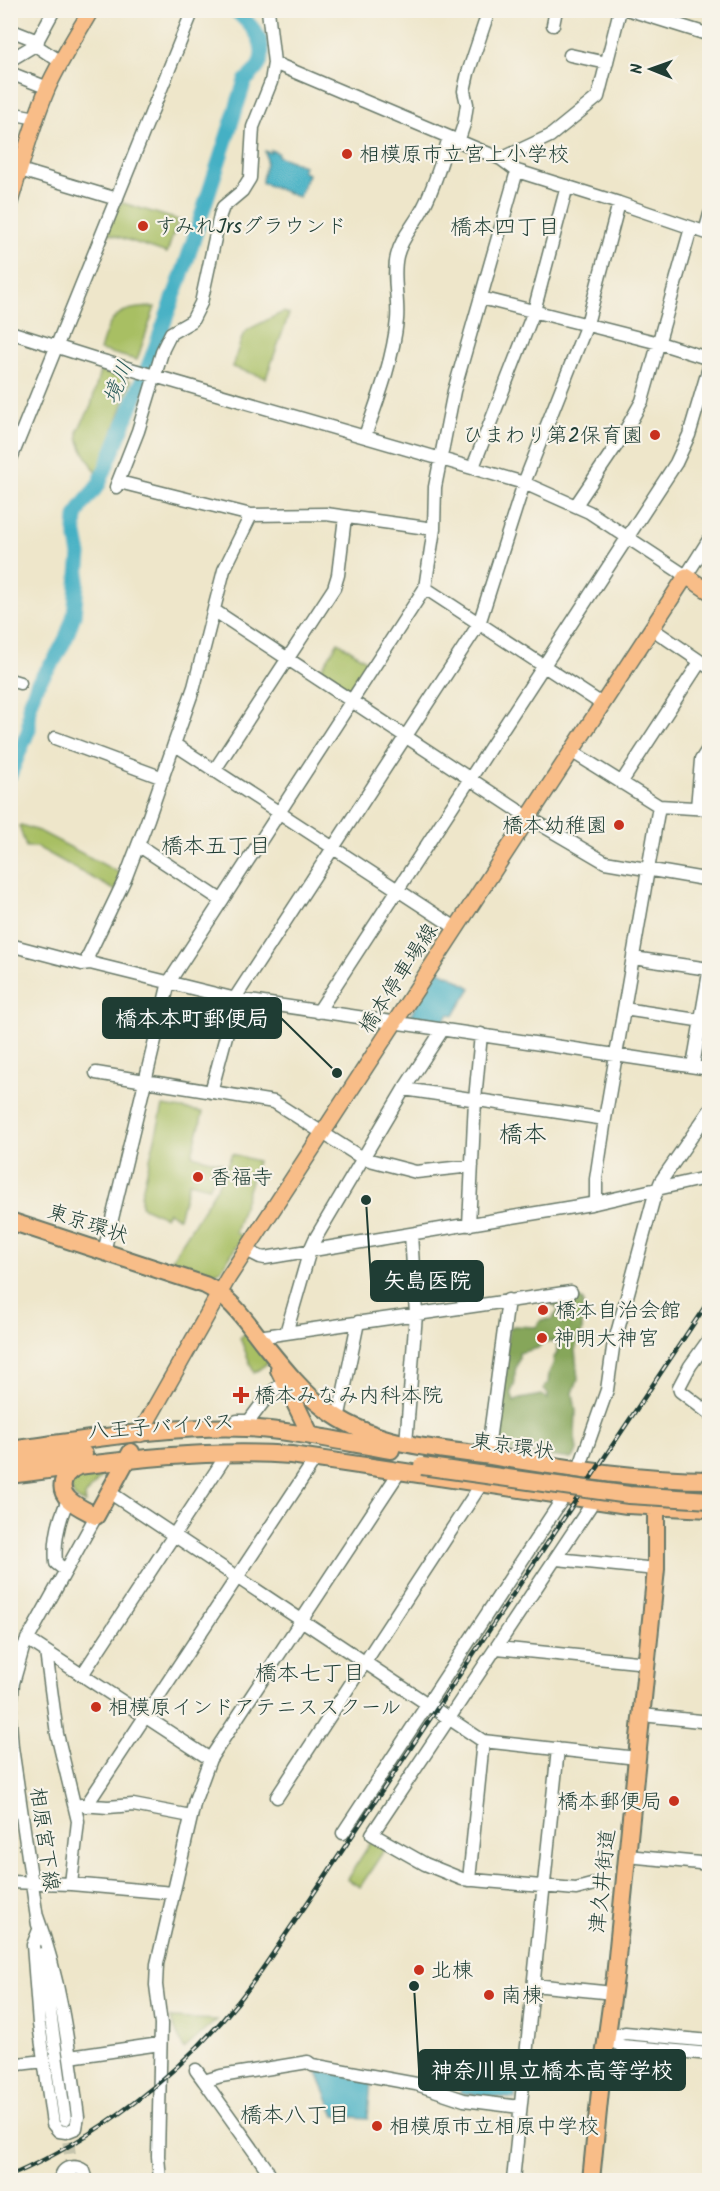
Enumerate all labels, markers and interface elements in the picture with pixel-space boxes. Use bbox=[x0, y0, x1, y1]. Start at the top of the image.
north arrow bbox=[621, 39, 681, 99]
text: N bbox=[625, 63, 650, 74]
place label: 相模原市立宮上小学校 bbox=[359, 139, 569, 172]
marker: 相模原市立宮上小学校 bbox=[340, 147, 354, 161]
place label: すみれJrsグラウンド bbox=[155, 211, 347, 244]
district label: 橋本四丁目 bbox=[450, 211, 560, 246]
marker: すみれJrsグラウンド bbox=[136, 219, 150, 233]
water label: 境川 bbox=[95, 356, 144, 410]
place label: ひまわり第2保育園 bbox=[463, 420, 643, 453]
marker: ひまわり第2保育園 bbox=[648, 428, 662, 442]
place label: 橋本幼稚園 bbox=[502, 810, 607, 843]
marker: 橋本幼稚園 bbox=[612, 818, 626, 832]
district label: 橋本五丁目 bbox=[161, 830, 271, 865]
street label: 橋本停車場線 bbox=[351, 917, 447, 1041]
callout: 橋本本町郵便局 bbox=[103, 998, 281, 1038]
text: 橋本本町郵便局 bbox=[115, 1003, 269, 1038]
district label: 橋本 bbox=[499, 1116, 547, 1155]
place label: 香福寺 bbox=[210, 1162, 273, 1195]
marker: 香福寺 bbox=[191, 1170, 205, 1184]
street label: 東京環状 bbox=[42, 1196, 133, 1253]
callout: 矢島医院 bbox=[371, 1261, 483, 1301]
text: 矢島医院 bbox=[383, 1265, 471, 1300]
place label: 橋本自治会館 bbox=[555, 1295, 681, 1328]
marker: 橋本自治会館 bbox=[536, 1303, 550, 1317]
place label: 神明大神宮 bbox=[554, 1323, 659, 1356]
marker: 神明大神宮 bbox=[535, 1331, 549, 1345]
place label: 橋本みなみ内科本院 bbox=[254, 1380, 443, 1413]
marker: 橋本みなみ内科本院 bbox=[232, 1386, 250, 1404]
street label: 八王子バイパス bbox=[87, 1406, 235, 1449]
street label: 東京環状 bbox=[469, 1425, 557, 1470]
district label: 橋本七丁目 bbox=[255, 1657, 365, 1692]
place label: 相模原インドアテニススクール bbox=[108, 1692, 401, 1725]
marker: 相模原インドアテニススクール bbox=[89, 1700, 103, 1714]
street label: 相原宮下線 bbox=[20, 1785, 67, 1893]
place label: 橋本郵便局 bbox=[557, 1786, 662, 1819]
marker: 橋本郵便局 bbox=[667, 1794, 681, 1808]
street label: 津久井街道 bbox=[582, 1827, 625, 1935]
place label: 北棟 bbox=[431, 1955, 473, 1988]
marker: 北棟 bbox=[412, 1963, 426, 1977]
place label: 南棟 bbox=[501, 1980, 543, 2013]
marker: 南棟 bbox=[482, 1988, 496, 2002]
callout: 神奈川県立橋本高等学校 bbox=[419, 2050, 685, 2090]
text: 神奈川県立橋本高等学校 bbox=[431, 2055, 673, 2090]
district label: 橋本八丁目 bbox=[240, 2099, 350, 2134]
place label: 相模原市立相原中学校 bbox=[389, 2111, 599, 2144]
marker: 相模原市立相原中学校 bbox=[370, 2119, 384, 2133]

